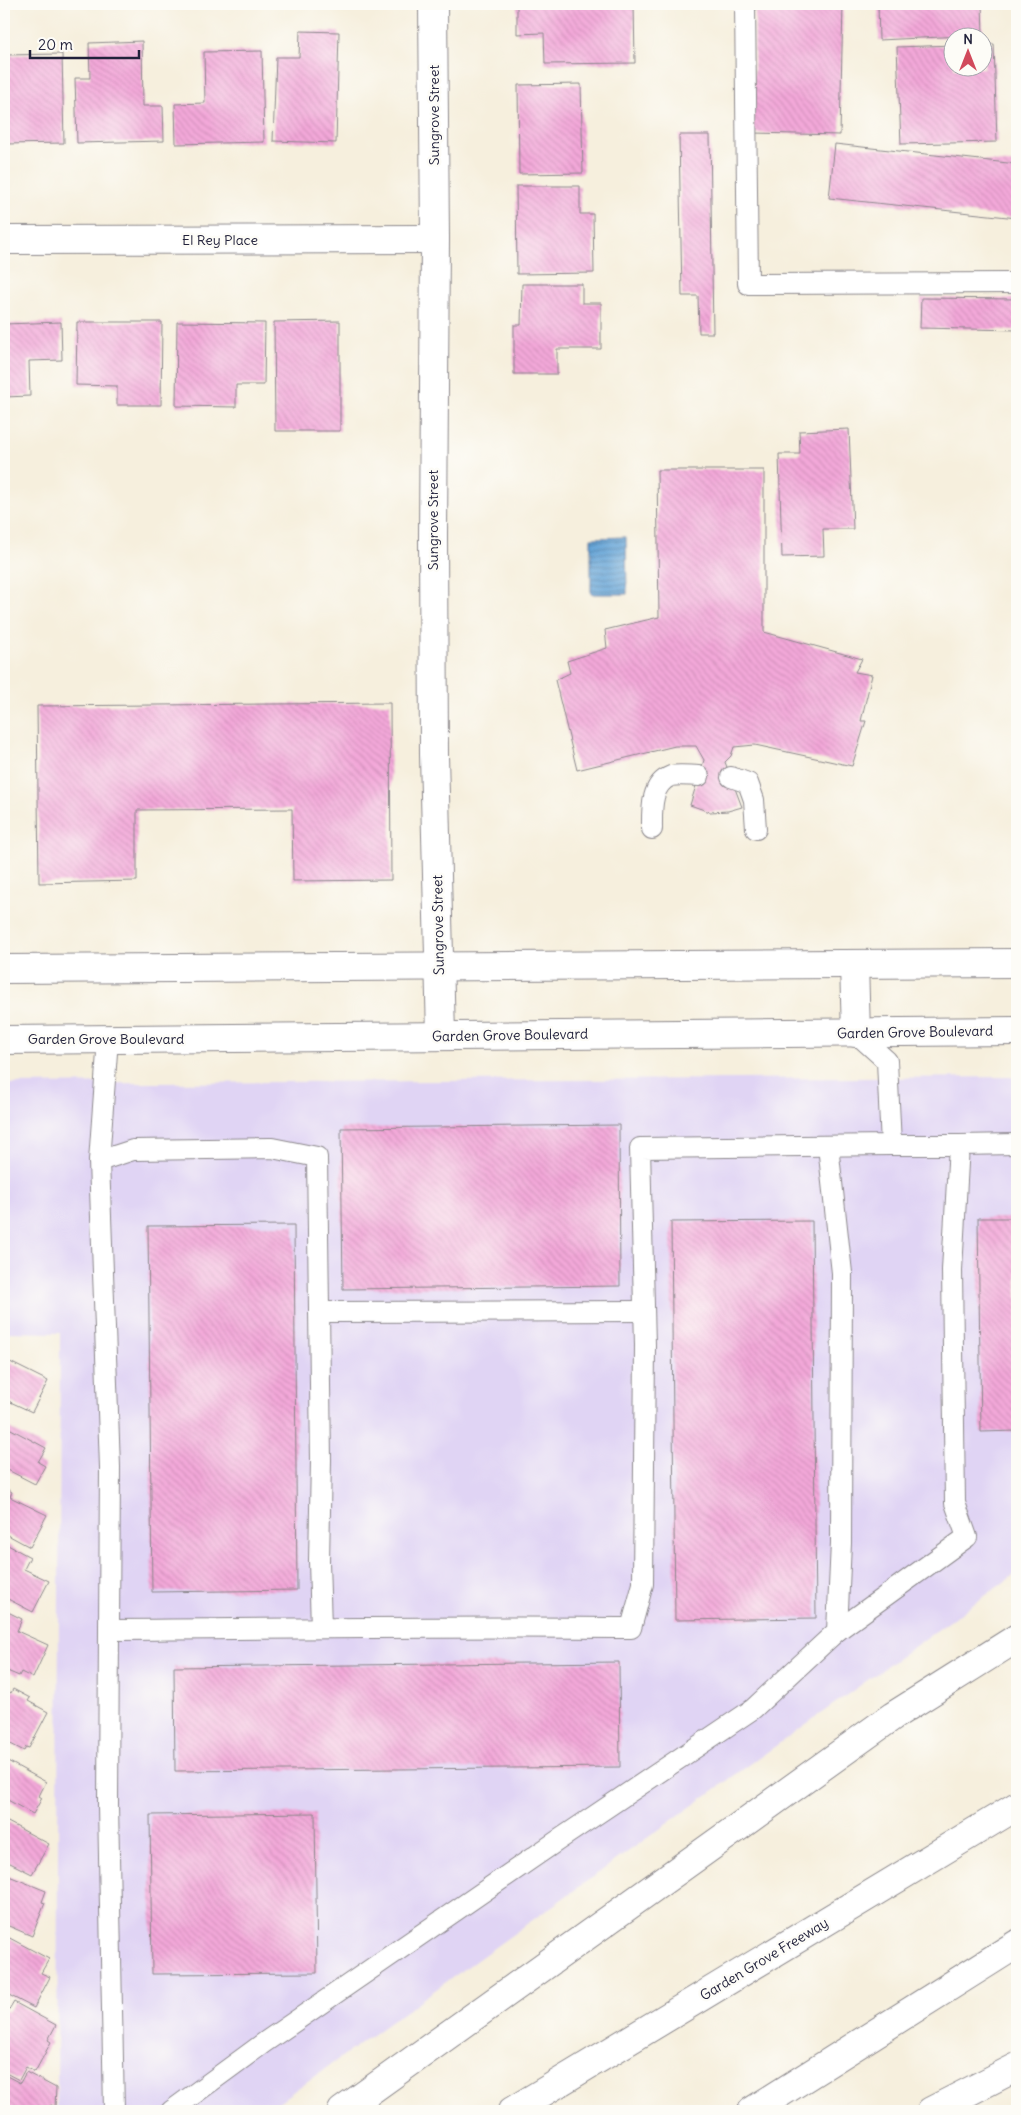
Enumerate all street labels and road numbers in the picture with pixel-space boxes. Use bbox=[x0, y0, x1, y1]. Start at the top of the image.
street label: Sungrove Street bbox=[425, 65, 443, 165]
street label: El Rey Place bbox=[182, 231, 258, 249]
street label: Sungrove Street bbox=[424, 470, 442, 570]
street label: Sungrove Street bbox=[428, 874, 448, 975]
street label: Garden Grove Boulevard bbox=[837, 1022, 993, 1042]
street label: Garden Grove Boulevard bbox=[432, 1025, 588, 1045]
street label: Garden Grove Boulevard bbox=[28, 1030, 184, 1048]
street label: Garden Grove Freeway bbox=[697, 1914, 831, 2004]

